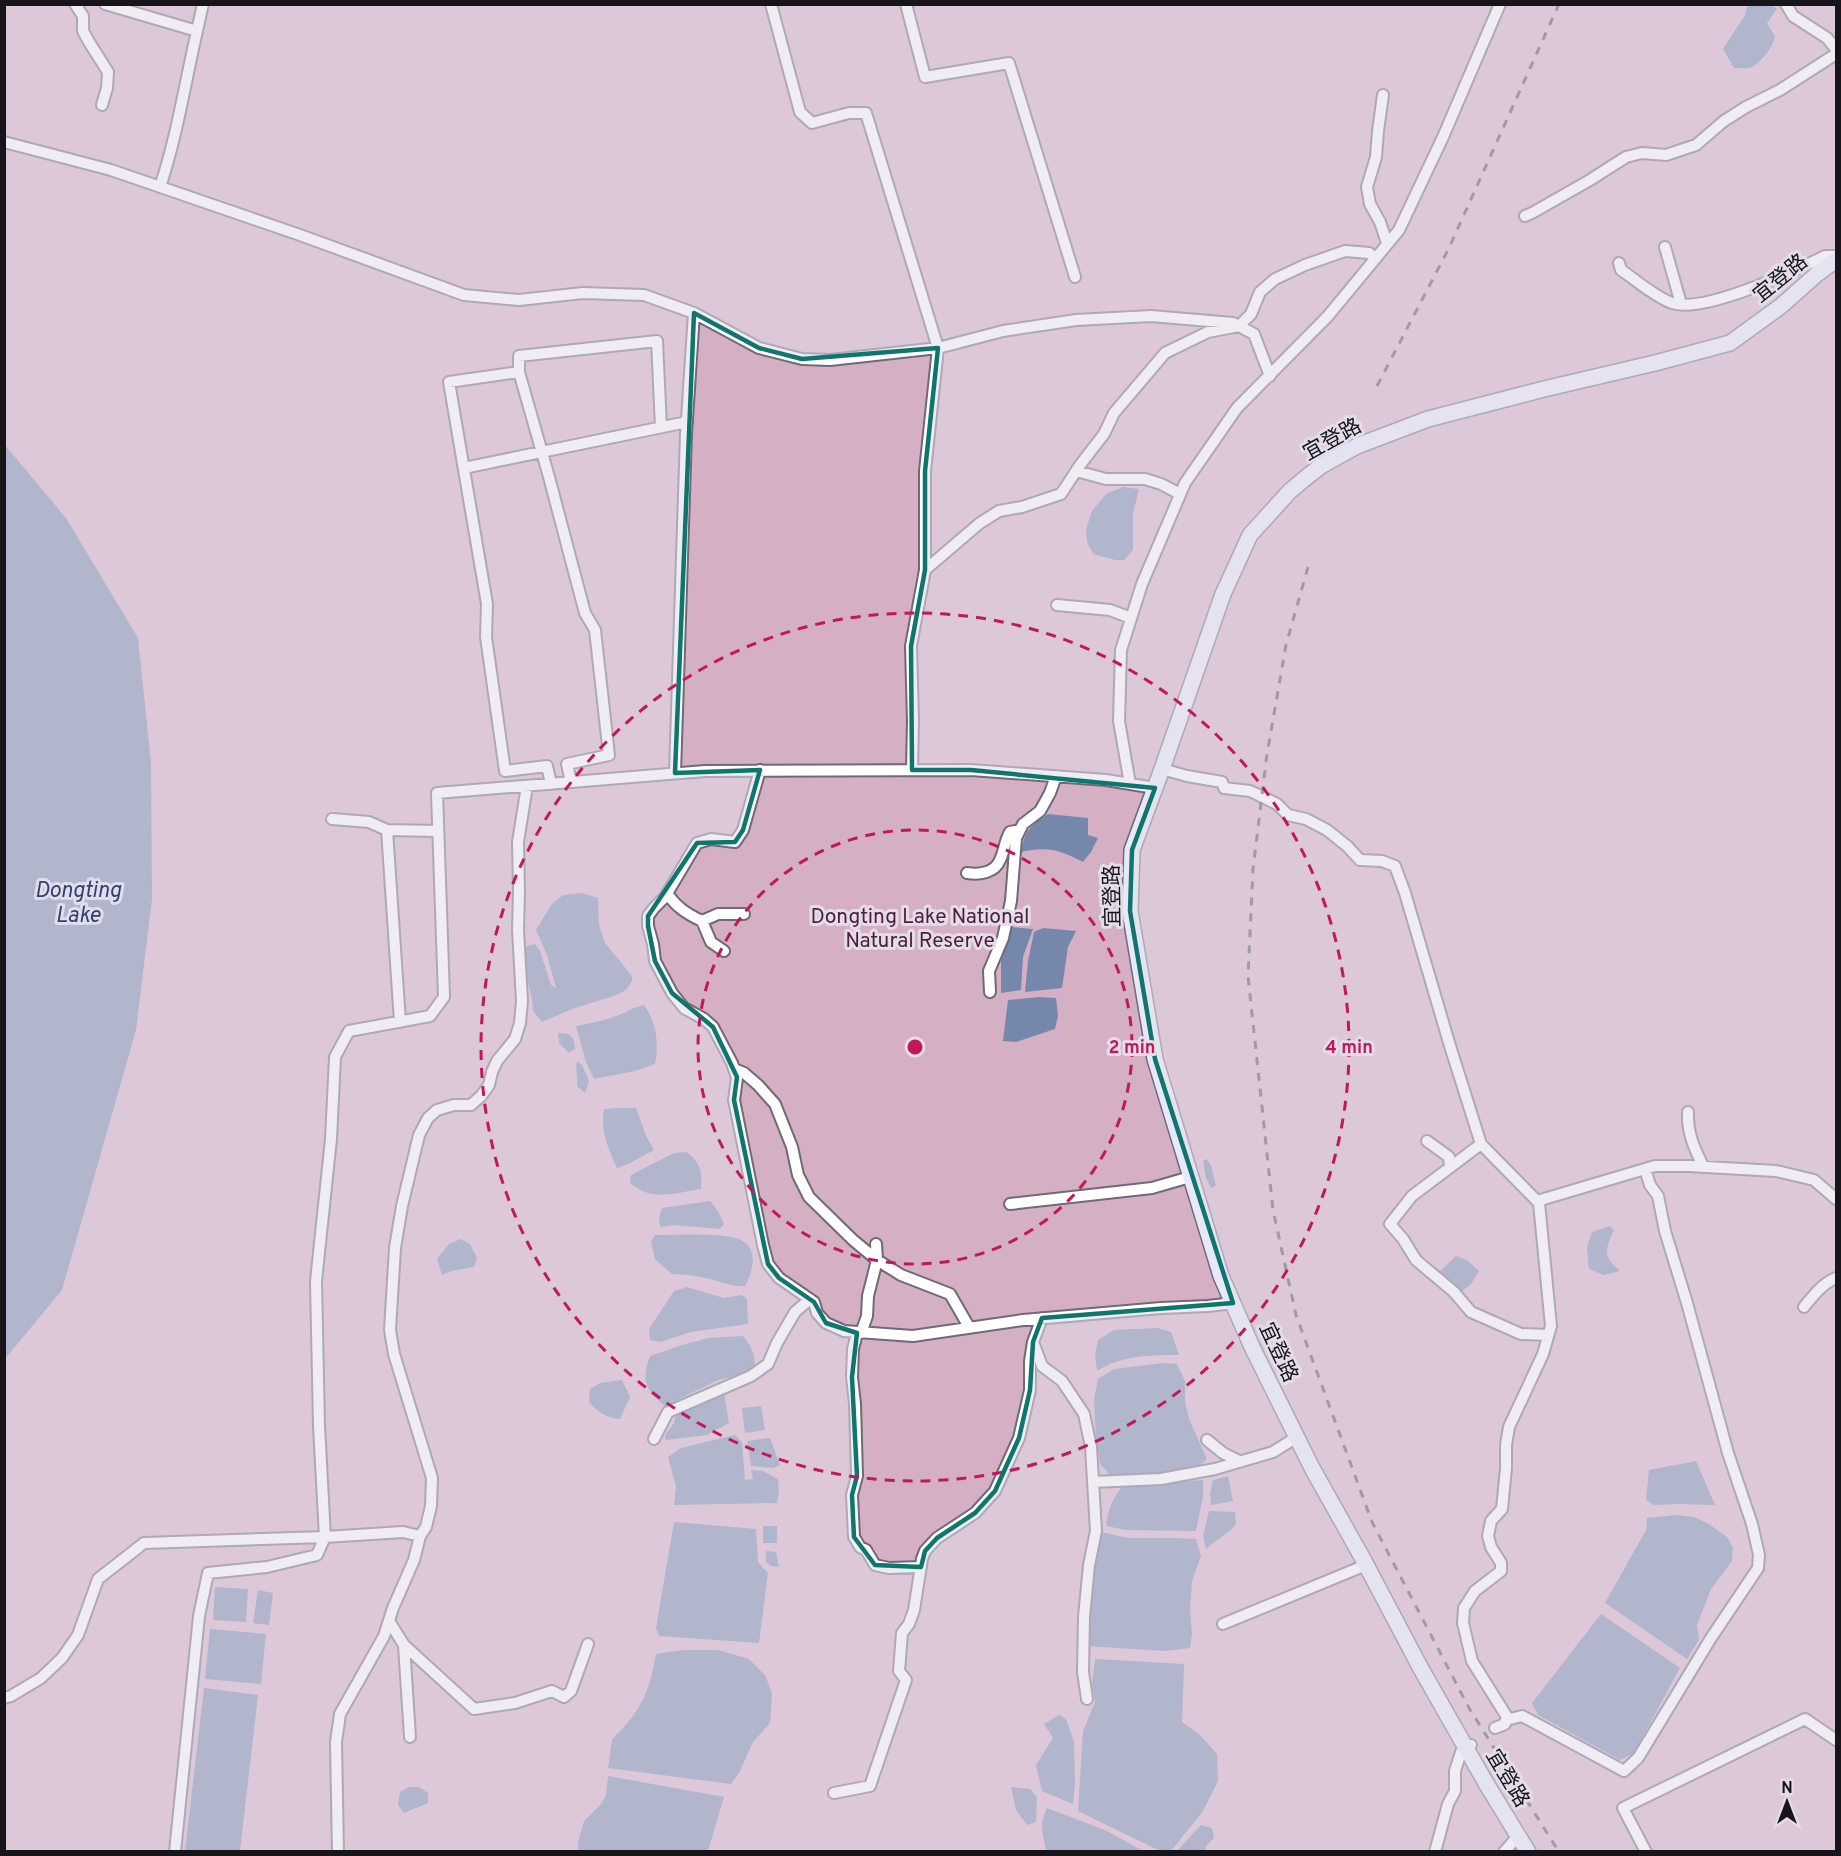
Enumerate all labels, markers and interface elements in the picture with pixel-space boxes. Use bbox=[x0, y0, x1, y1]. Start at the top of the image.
street label: 宜登路 bbox=[1748, 249, 1814, 309]
street label: 宜登路 bbox=[1299, 413, 1367, 467]
street label: 宜登路 bbox=[1099, 864, 1128, 928]
water label: Dongting Lake bbox=[35, 878, 122, 930]
park label: Dongting Lake National Natural Reserve bbox=[811, 904, 1029, 955]
centre of rings bbox=[905, 1037, 925, 1057]
text: 2 min bbox=[1108, 1037, 1156, 1060]
text: 4 min bbox=[1325, 1037, 1373, 1060]
street label: 宜登路 bbox=[1252, 1318, 1303, 1387]
street label: 宜登路 bbox=[1479, 1745, 1535, 1813]
north arrow bbox=[1757, 1772, 1817, 1832]
text: N bbox=[1781, 1779, 1793, 1799]

